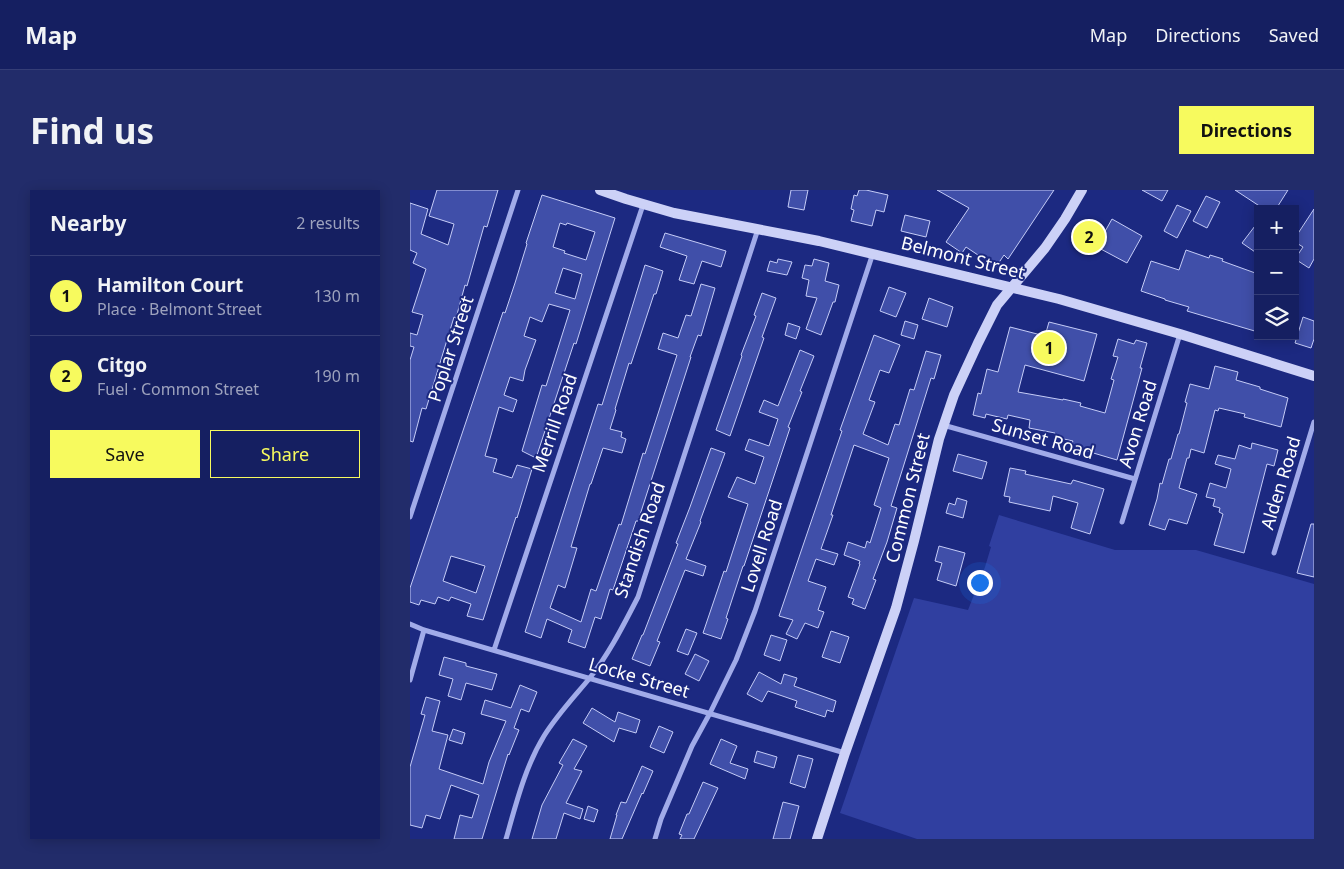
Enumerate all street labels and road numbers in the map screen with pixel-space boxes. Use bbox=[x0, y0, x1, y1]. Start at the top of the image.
street label: Belmont Street bbox=[899, 230, 1028, 284]
street label: Poplar Street bbox=[422, 292, 479, 405]
street label: Merrill Road bbox=[526, 370, 582, 475]
street label: Avon Road bbox=[1112, 377, 1162, 471]
street label: Sunset Road bbox=[989, 412, 1097, 464]
street label: Common Street bbox=[879, 430, 935, 565]
street label: Alden Road bbox=[1254, 433, 1306, 532]
street label: Standish Road bbox=[608, 479, 670, 601]
street label: Lovell Road bbox=[735, 496, 787, 595]
street label: Locke Street bbox=[586, 651, 693, 703]

